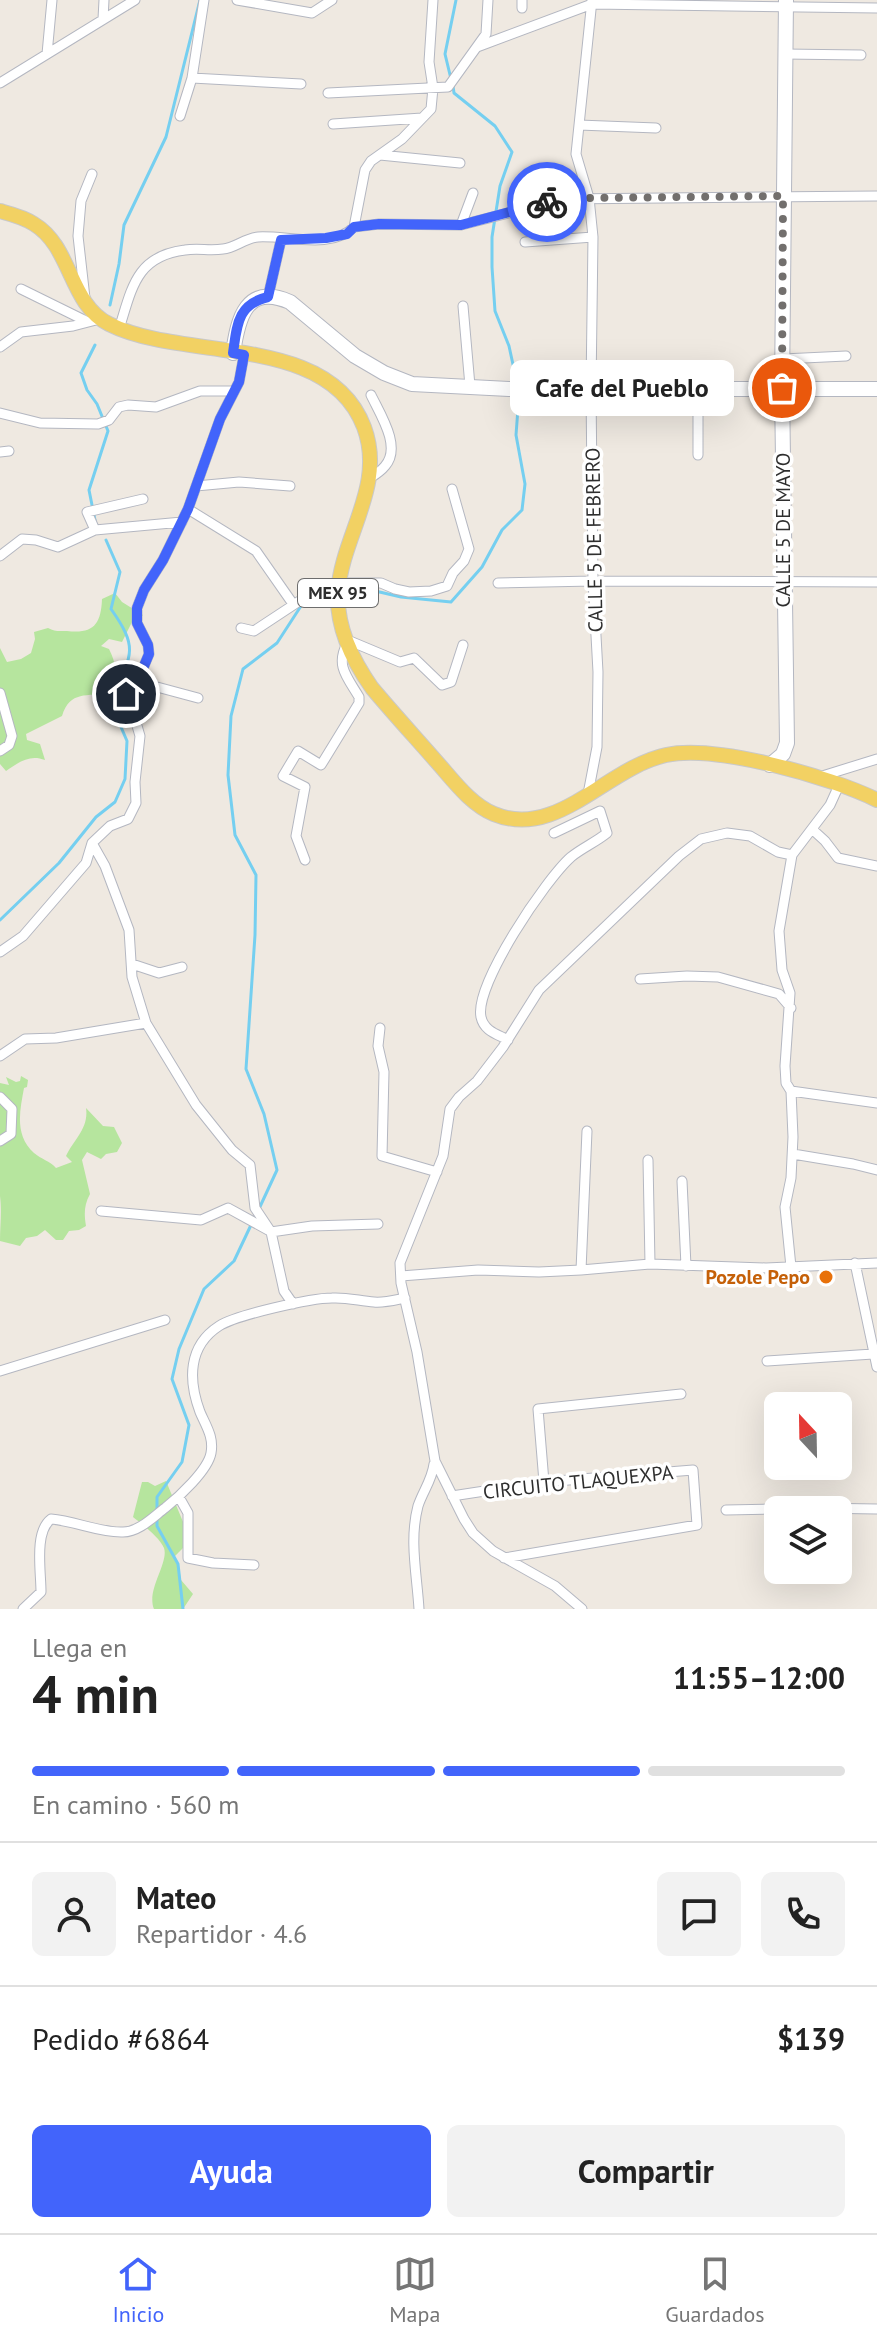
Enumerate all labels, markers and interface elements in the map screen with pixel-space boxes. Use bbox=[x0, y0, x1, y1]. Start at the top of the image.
courier bbox=[507, 162, 587, 242]
icon: bike bbox=[525, 180, 569, 224]
pin bbox=[748, 354, 816, 422]
callout: Cafe del Pueblo bbox=[510, 360, 734, 416]
icon: bag bbox=[760, 366, 804, 410]
text: Cafe del Pueblo bbox=[535, 371, 709, 404]
street label: CALLE 5 DE FEBRERO bbox=[579, 447, 609, 633]
street label: CALLE 5 DE MAYO bbox=[770, 453, 796, 607]
road number: MEX 95 bbox=[298, 579, 378, 607]
pin bbox=[92, 660, 160, 728]
icon: home bbox=[104, 672, 148, 716]
place label: Pozole Pepo bbox=[705, 1264, 810, 1290]
marker: Pozole Pepo bbox=[817, 1268, 835, 1286]
north arrow bbox=[764, 1392, 852, 1480]
map controls bbox=[764, 1392, 852, 1584]
street label: CIRCUITO TLAQUEXPA bbox=[482, 1459, 675, 1505]
button: layers bbox=[764, 1496, 852, 1584]
text: Llega en bbox=[32, 1631, 127, 1664]
text: 11:55–12:00 bbox=[673, 1658, 845, 1697]
text: 4 min bbox=[32, 1660, 159, 1727]
text: En camino · 560 m bbox=[32, 1788, 239, 1821]
button: person bbox=[32, 1872, 116, 1956]
button: chat bbox=[657, 1872, 741, 1956]
button: phone bbox=[761, 1872, 845, 1956]
text: Mateo bbox=[136, 1878, 216, 1917]
text: Repartidor · 4.6 bbox=[136, 1917, 307, 1950]
text: Pedido #6864 bbox=[32, 2019, 209, 2058]
text: $139 bbox=[777, 2019, 845, 2058]
button: Ayuda bbox=[32, 2125, 431, 2217]
button: Compartir bbox=[447, 2125, 845, 2217]
tab: Inicio bbox=[112, 2252, 164, 2328]
tab: Mapa bbox=[389, 2252, 440, 2328]
tab: Guardados bbox=[665, 2252, 765, 2328]

